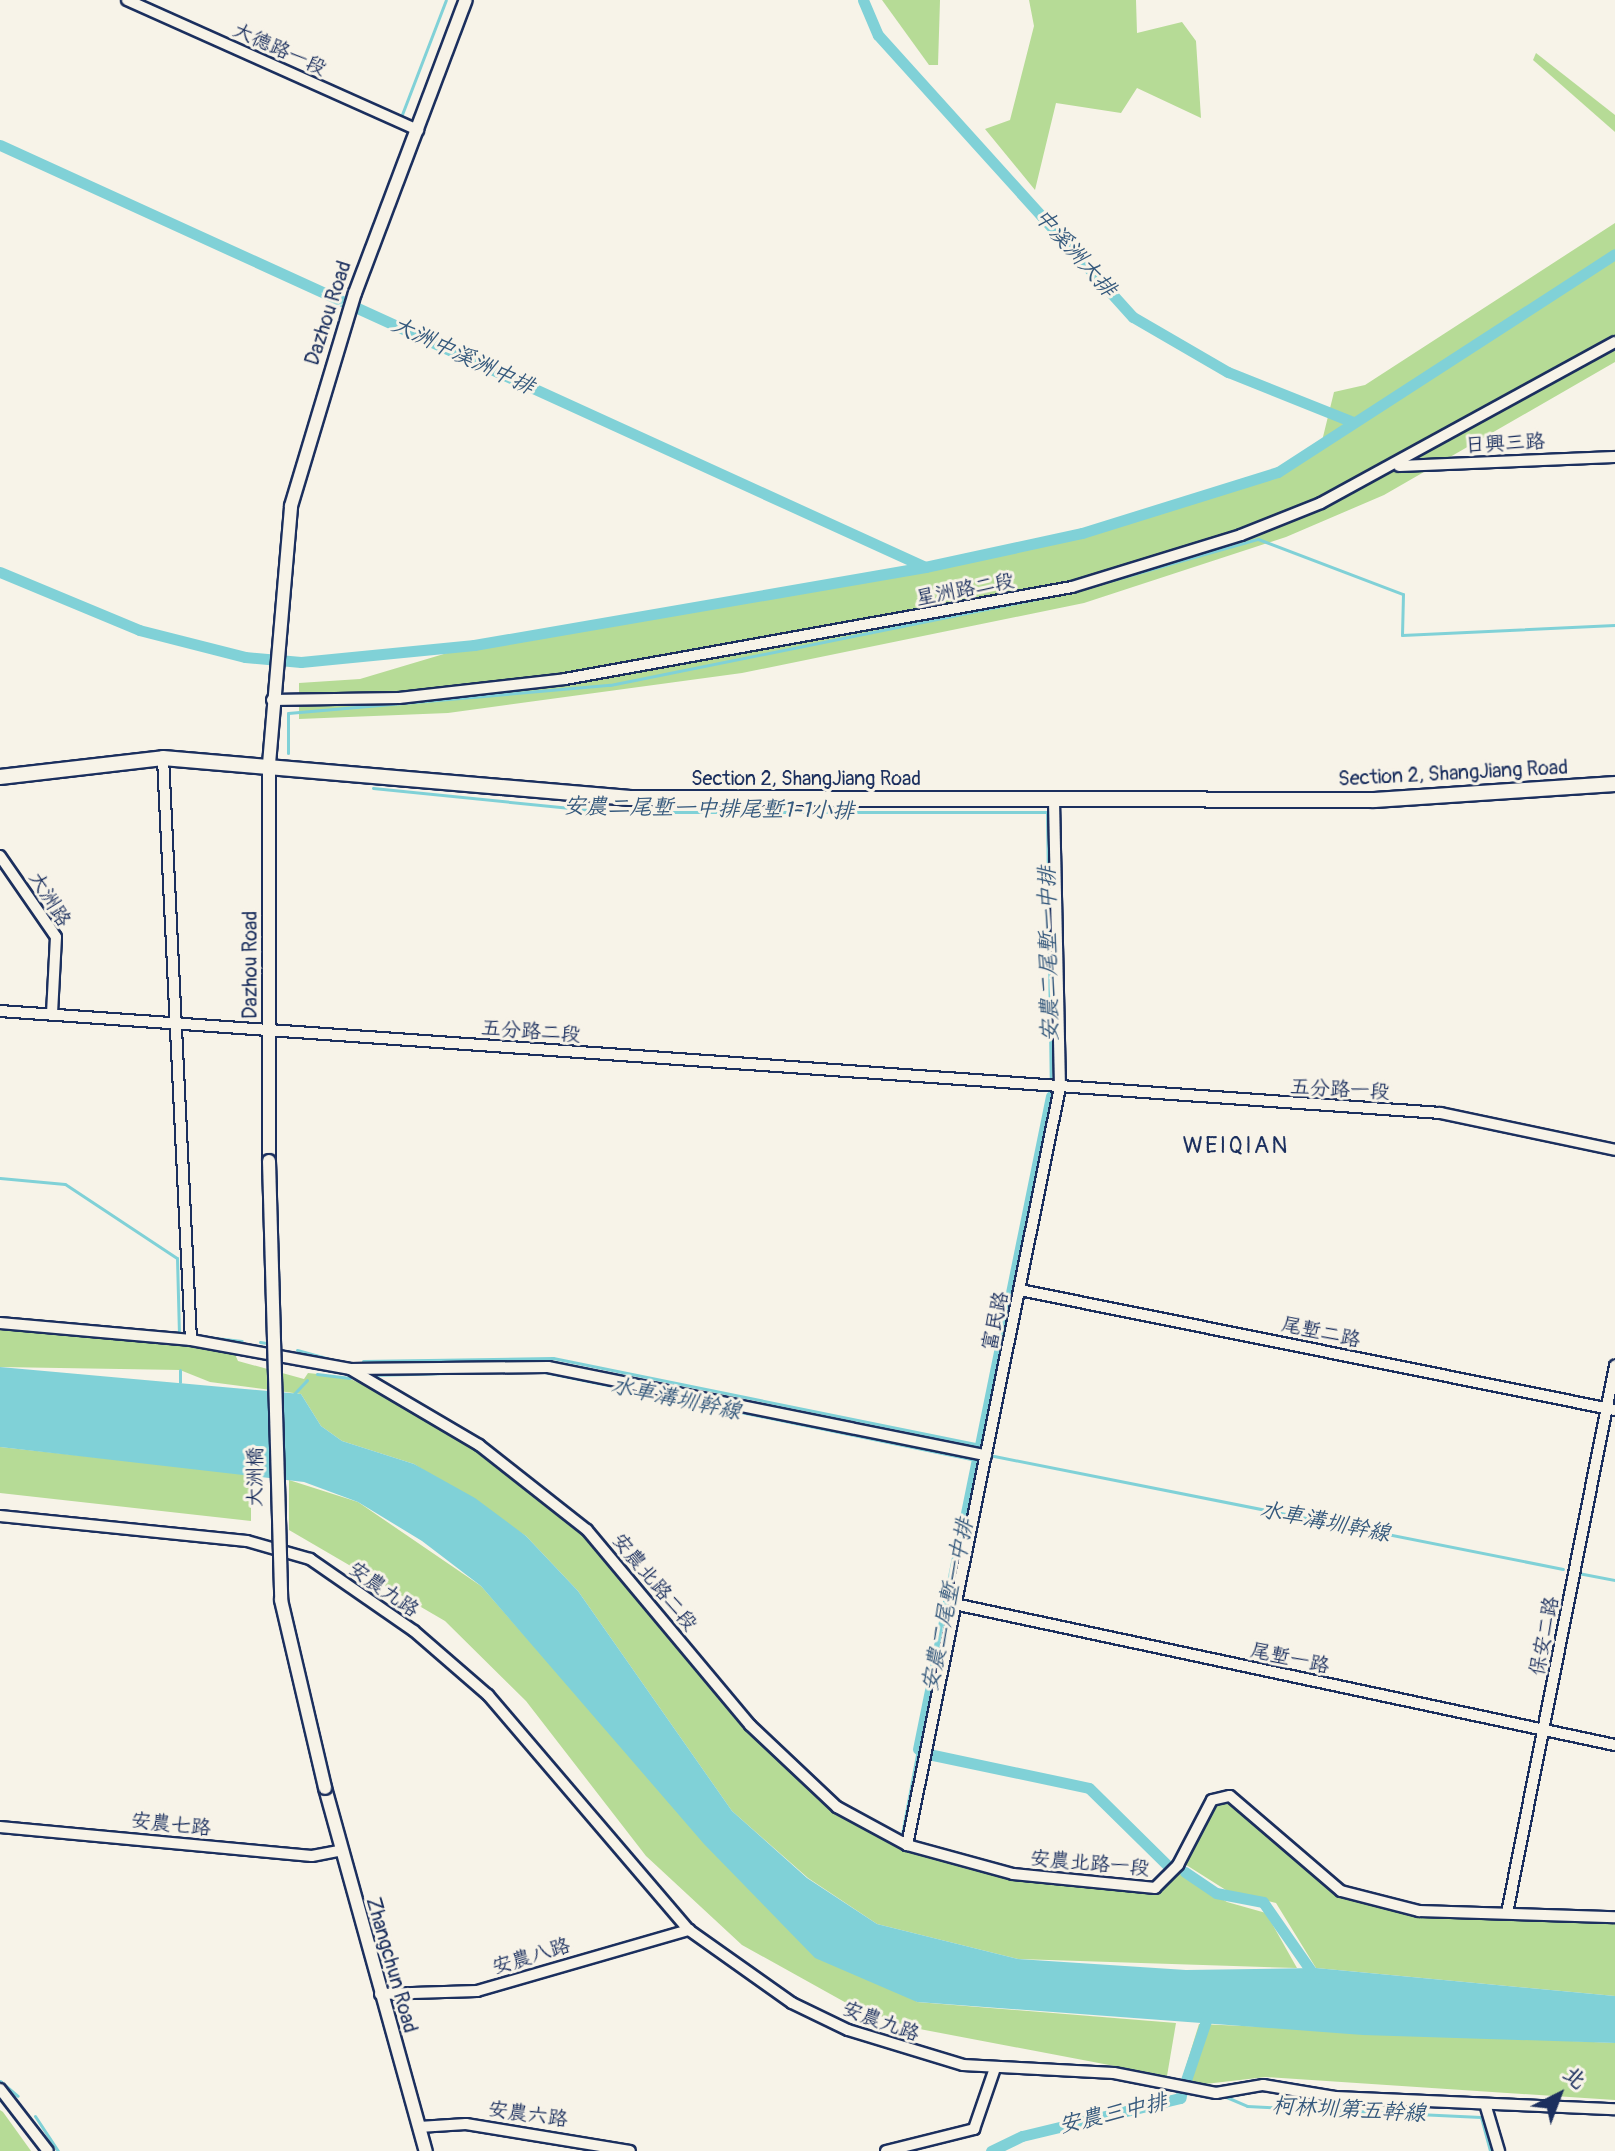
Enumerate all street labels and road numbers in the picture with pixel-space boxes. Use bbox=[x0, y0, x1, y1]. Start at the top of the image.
street label: 大德路一段 bbox=[229, 18, 331, 80]
street label: Dazhou Road bbox=[300, 258, 356, 368]
street label: 日興三路 bbox=[1464, 429, 1546, 457]
street label: 星洲路二段 bbox=[914, 568, 1016, 610]
street label: Section 2, ShangJiang Road bbox=[1337, 755, 1569, 791]
street label: Section 2, ShangJiang Road bbox=[691, 766, 921, 790]
street label: 大洲路 bbox=[24, 867, 76, 931]
street label: Dazhou Road bbox=[238, 911, 262, 1019]
street label: 五分路二段 bbox=[480, 1016, 582, 1046]
street label: 五分路一段 bbox=[1289, 1074, 1391, 1104]
street label: 富民路 bbox=[977, 1289, 1013, 1353]
street label: 尾塹二路 bbox=[1279, 1312, 1363, 1352]
street label: 大洲橋 bbox=[243, 1447, 267, 1507]
street label: 安農北路二段 bbox=[607, 1528, 703, 1636]
street label: 安農九路 bbox=[344, 1556, 424, 1622]
street label: 保安二路 bbox=[1525, 1594, 1563, 1678]
street label: 尾塹一路 bbox=[1248, 1638, 1332, 1678]
street label: 安農七路 bbox=[130, 1808, 212, 1840]
street label: 安農北路一段 bbox=[1029, 1846, 1151, 1880]
street label: Zhangchun Road bbox=[361, 1895, 423, 2035]
street label: 安農八路 bbox=[489, 1933, 573, 1979]
street label: 安農九路 bbox=[839, 1996, 923, 2046]
street label: 安農六路 bbox=[487, 2097, 569, 2131]

